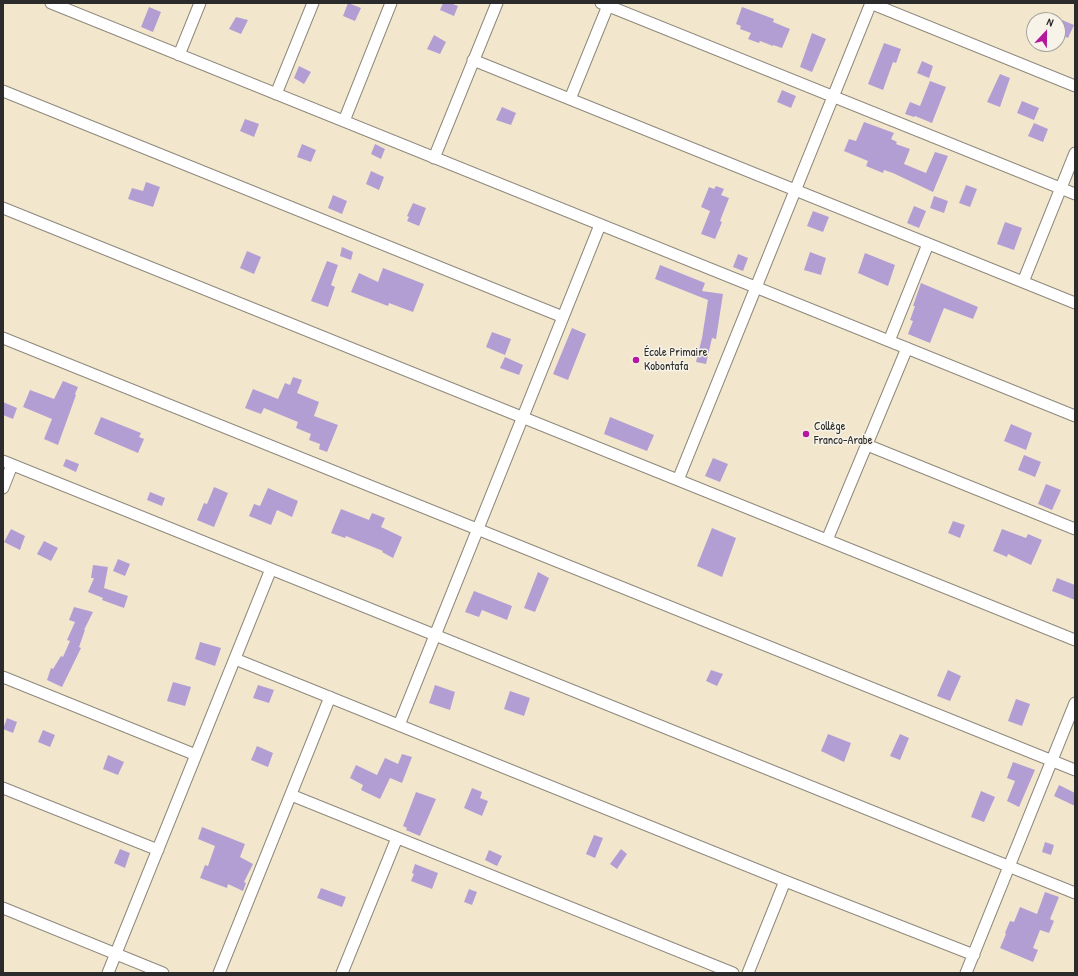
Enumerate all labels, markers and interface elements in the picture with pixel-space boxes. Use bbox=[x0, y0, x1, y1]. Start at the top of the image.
north arrow bbox=[1026, 12, 1066, 52]
text: N bbox=[1045, 14, 1055, 29]
place label: École Primaire Kobontafa bbox=[644, 346, 708, 374]
marker: École Primaire Kobontafa bbox=[631, 355, 641, 365]
place label: Collège Franco-Arabe bbox=[814, 420, 872, 448]
marker: Collège Franco-Arabe bbox=[801, 429, 811, 439]

